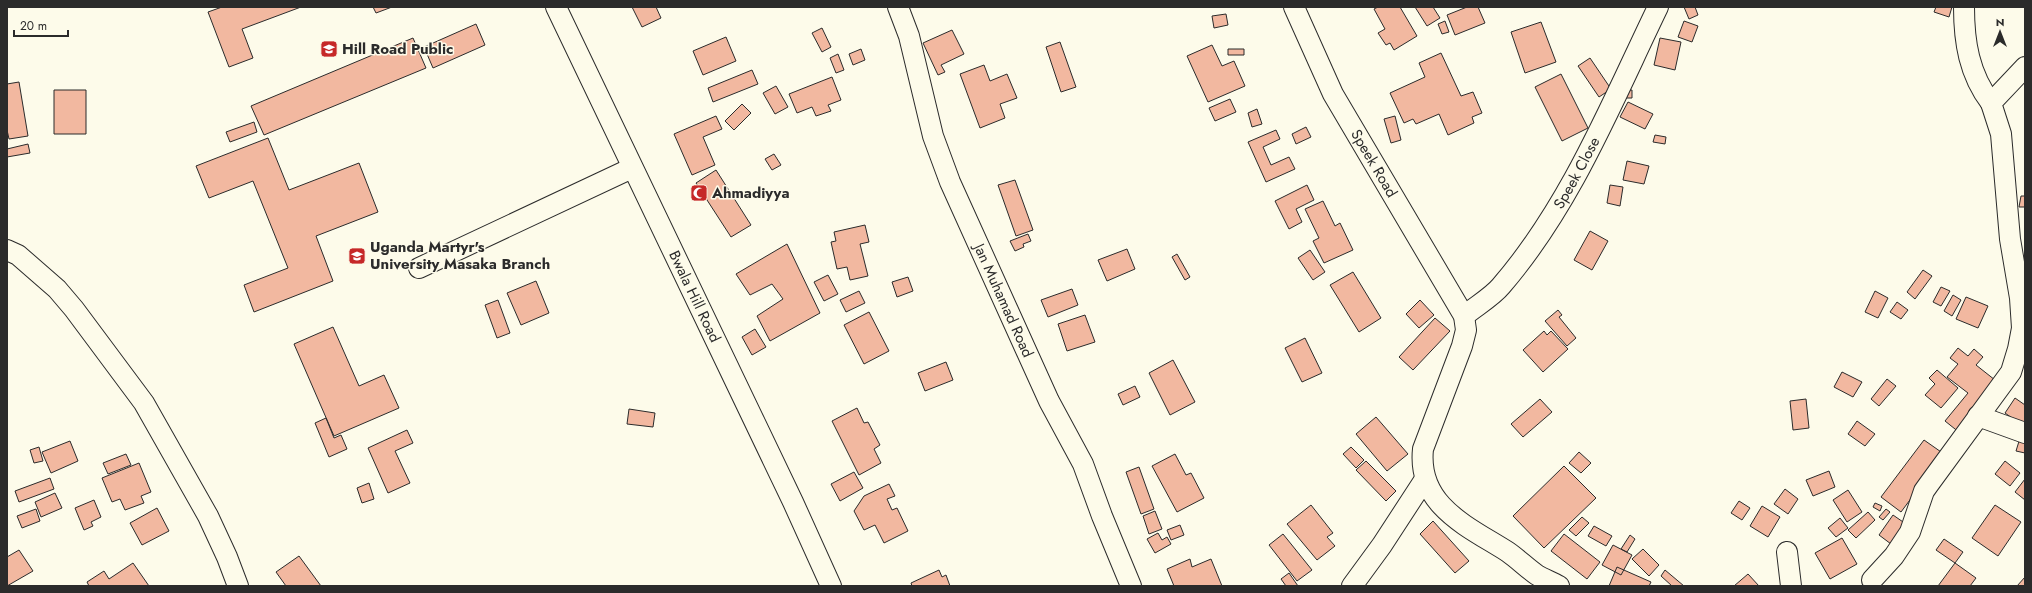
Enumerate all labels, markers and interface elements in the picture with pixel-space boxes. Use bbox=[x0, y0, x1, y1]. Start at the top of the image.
scale bar bbox=[14, 12, 68, 38]
north arrow bbox=[1980, 12, 2020, 52]
text: N bbox=[1996, 14, 2004, 30]
text: 20 m bbox=[20, 17, 47, 35]
place label: Hill Road Public bbox=[342, 38, 453, 60]
school or university icon: Hill Road Public bbox=[319, 39, 339, 59]
street label: Speek Road bbox=[1345, 125, 1403, 202]
street label: Speek Close bbox=[1548, 133, 1605, 213]
place label: Ahmadiyya bbox=[711, 182, 790, 204]
mosque icon: Ahmadiyya bbox=[689, 183, 709, 203]
place label: Uganda Martyr's University Masaka Branch bbox=[370, 236, 550, 275]
street label: Jan Muhamad Road bbox=[967, 238, 1039, 361]
school or university icon: Uganda Martyr's University Masaka Branch bbox=[347, 246, 367, 266]
street label: Bwala Hill Road bbox=[663, 247, 726, 346]

